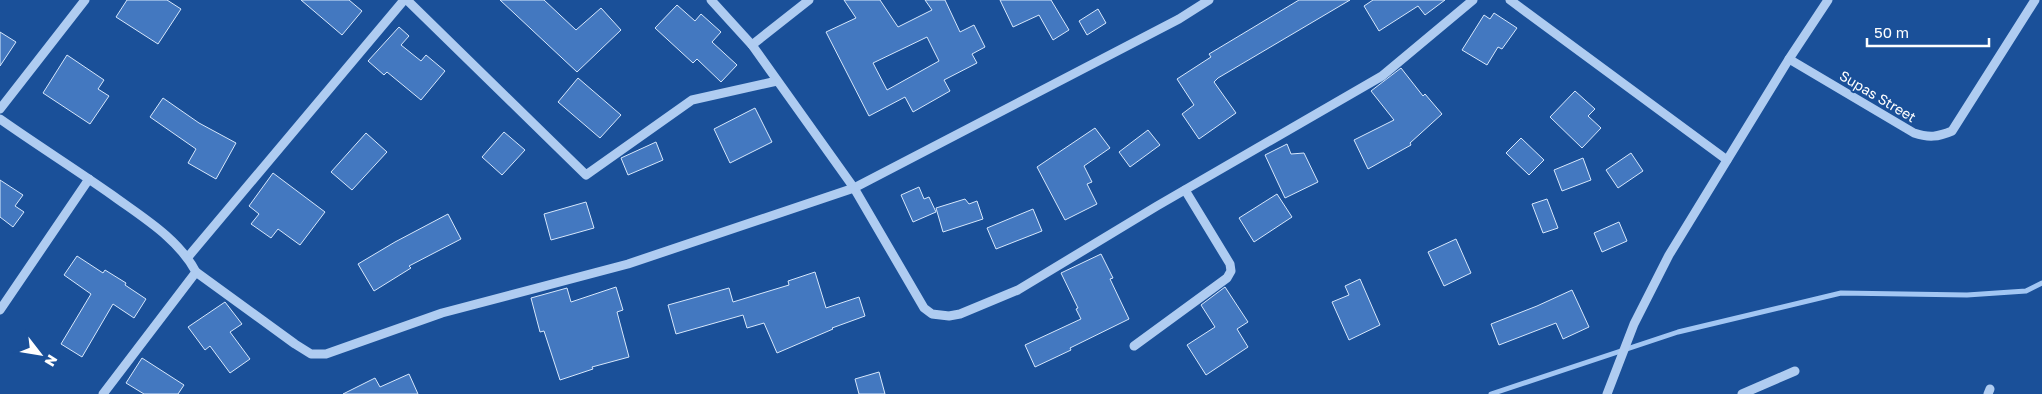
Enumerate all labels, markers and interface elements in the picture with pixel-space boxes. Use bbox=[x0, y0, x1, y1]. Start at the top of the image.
scale bar bbox=[1867, 15, 1990, 47]
text: 50 m bbox=[1874, 23, 1909, 41]
street label: Supas Street bbox=[1837, 66, 1919, 126]
north arrow bbox=[15, 329, 65, 379]
text: N bbox=[42, 352, 62, 370]

